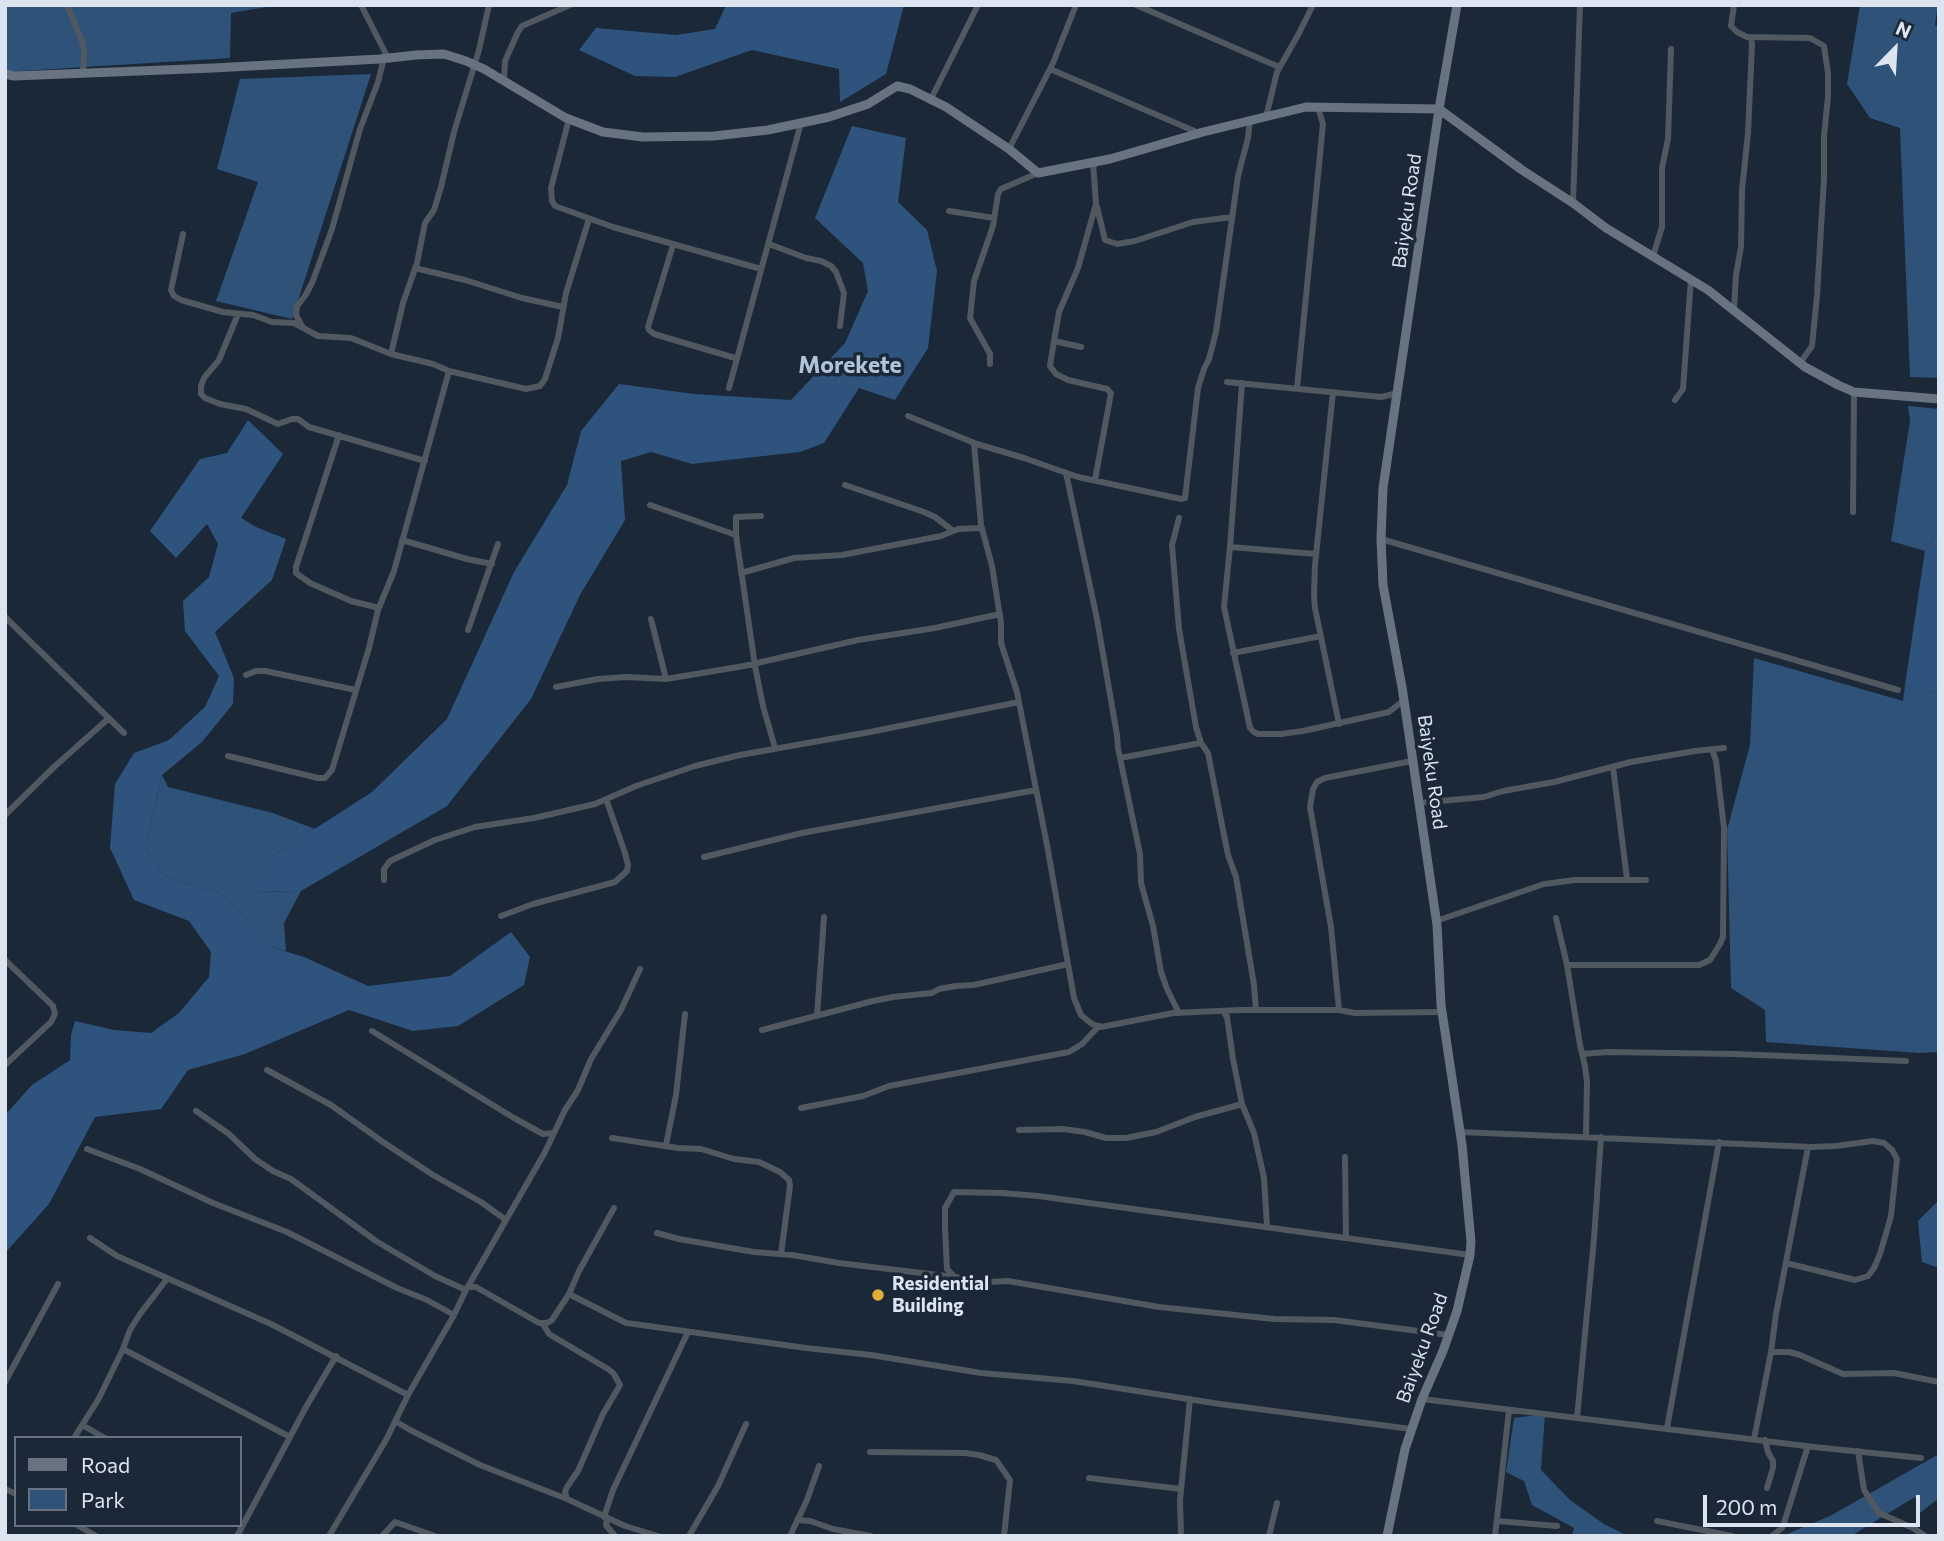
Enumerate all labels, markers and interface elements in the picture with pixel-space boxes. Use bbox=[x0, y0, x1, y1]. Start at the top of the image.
north arrow bbox=[1860, 14, 1930, 84]
text: N bbox=[1893, 16, 1915, 43]
street label: Baiyeku Road bbox=[1388, 152, 1426, 270]
district label: Morekete bbox=[798, 351, 902, 379]
street label: Baiyeku Road bbox=[1413, 713, 1451, 831]
place label: Residential Building bbox=[892, 1273, 989, 1317]
marker: Residential Building bbox=[870, 1287, 886, 1303]
street label: Baiyeku Road bbox=[1392, 1290, 1452, 1406]
legend bbox=[14, 1436, 242, 1527]
text: Road bbox=[81, 1452, 130, 1477]
scale bar bbox=[1706, 1482, 1923, 1526]
text: Park bbox=[81, 1487, 125, 1512]
text: 200 m bbox=[1716, 1494, 1777, 1519]

